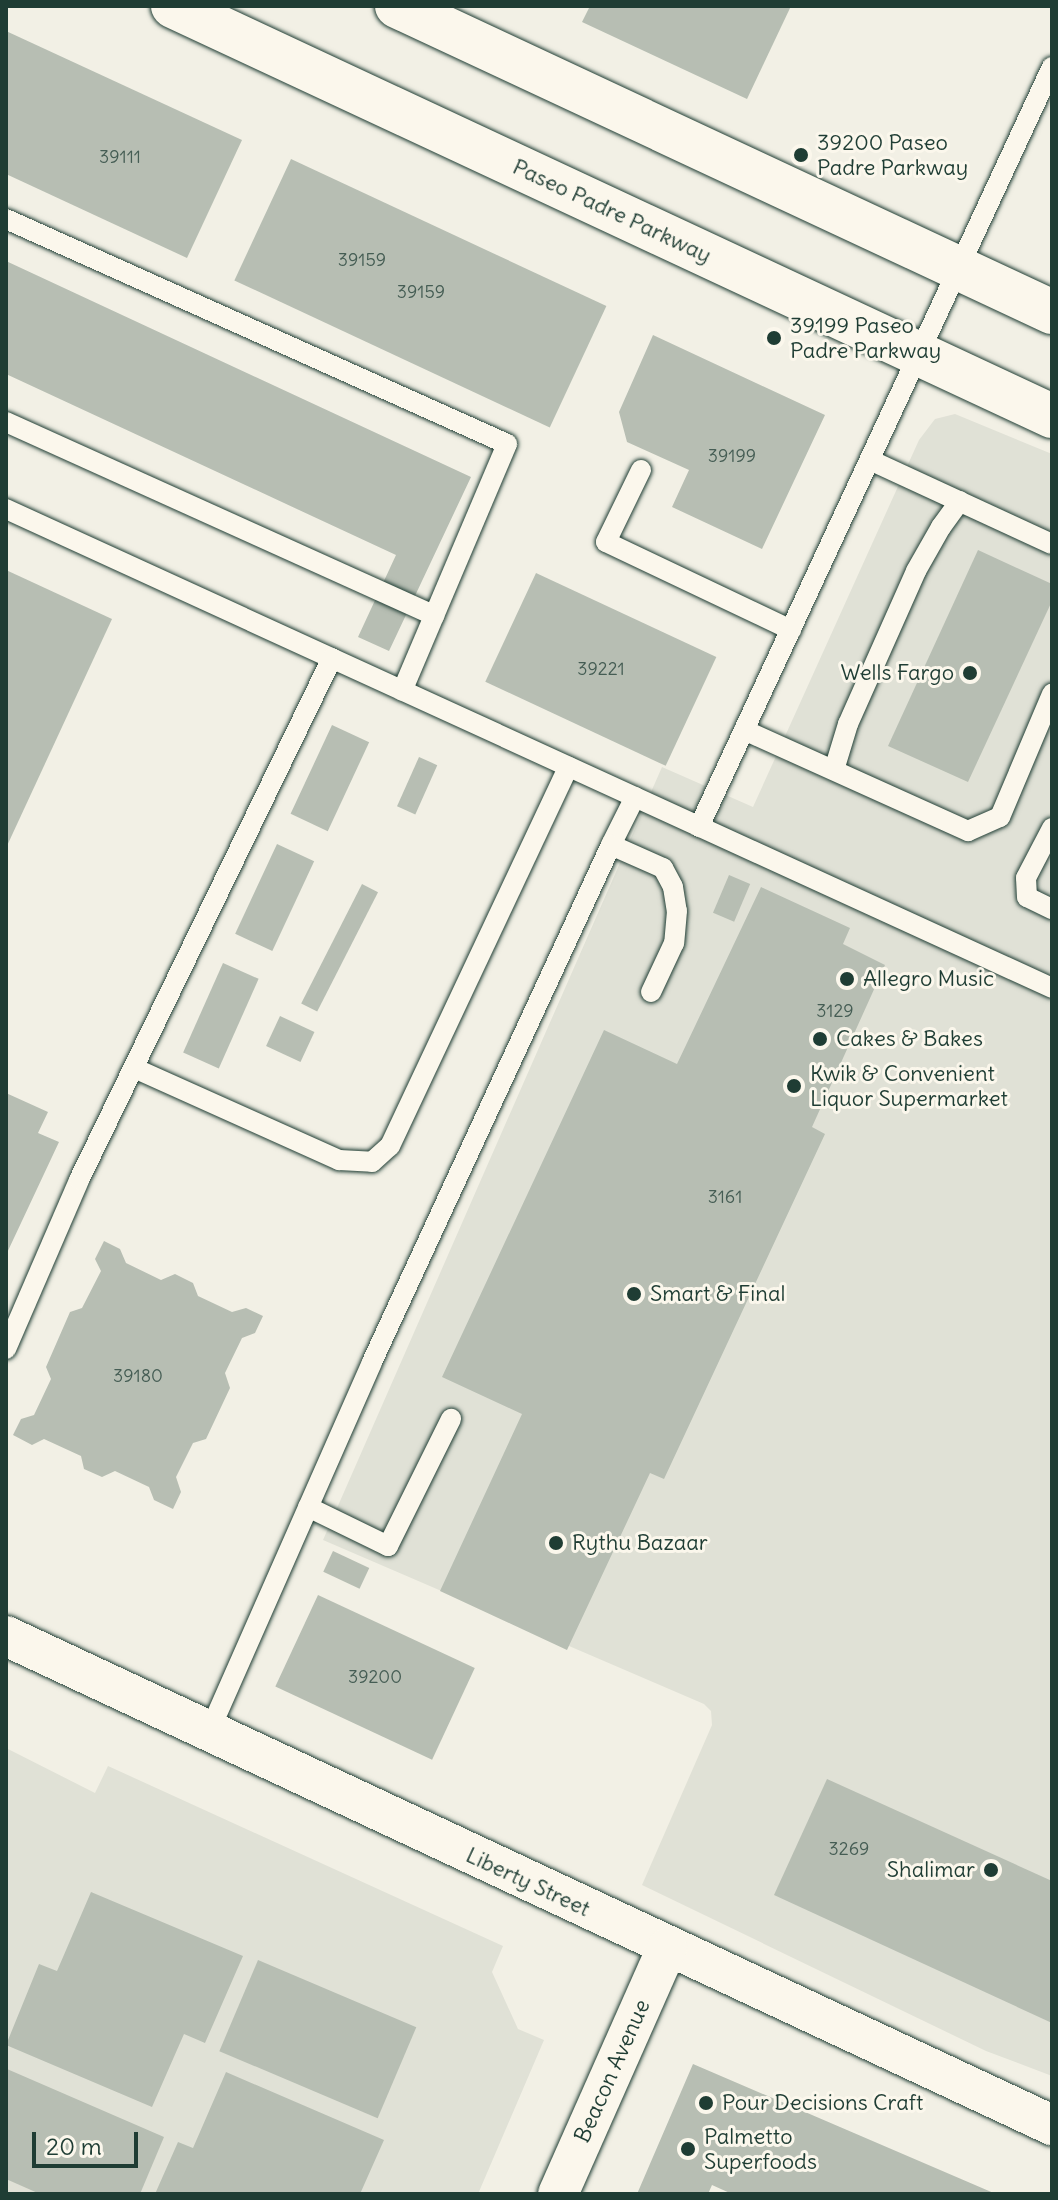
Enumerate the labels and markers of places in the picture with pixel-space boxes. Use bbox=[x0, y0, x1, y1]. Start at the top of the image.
place label: 39200 Paseo Padre Parkway bbox=[817, 129, 968, 180]
marker: 39200 Paseo Padre Parkway bbox=[792, 146, 810, 164]
place label: 39199 Paseo Padre Parkway bbox=[790, 312, 941, 364]
marker: 39199 Paseo Padre Parkway bbox=[765, 329, 783, 347]
place label: Wells Fargo bbox=[841, 660, 954, 686]
marker: Wells Fargo bbox=[961, 664, 979, 682]
place label: Allegro Music bbox=[863, 966, 994, 992]
marker: Allegro Music bbox=[838, 970, 856, 988]
place label: Cakes & Bakes bbox=[836, 1026, 983, 1052]
marker: Cakes & Bakes bbox=[811, 1030, 829, 1048]
place label: Kwik & Convenient Liquor Supermarket bbox=[810, 1060, 1008, 1112]
marker: Kwik & Convenient Liquor Supermarket bbox=[785, 1077, 803, 1095]
place label: Smart & Final bbox=[650, 1281, 785, 1307]
marker: Smart & Final bbox=[625, 1285, 643, 1303]
place label: Rythu Bazaar bbox=[572, 1530, 708, 1556]
marker: Rythu Bazaar bbox=[547, 1534, 565, 1552]
place label: Shalimar bbox=[887, 1857, 975, 1883]
marker: Shalimar bbox=[982, 1861, 1000, 1879]
place label: Pour Decisions Craft bbox=[722, 2090, 923, 2116]
marker: Pour Decisions Craft bbox=[697, 2094, 715, 2112]
place label: Palmetto Superfoods bbox=[704, 2123, 817, 2174]
marker: Palmetto Superfoods bbox=[679, 2140, 697, 2158]

